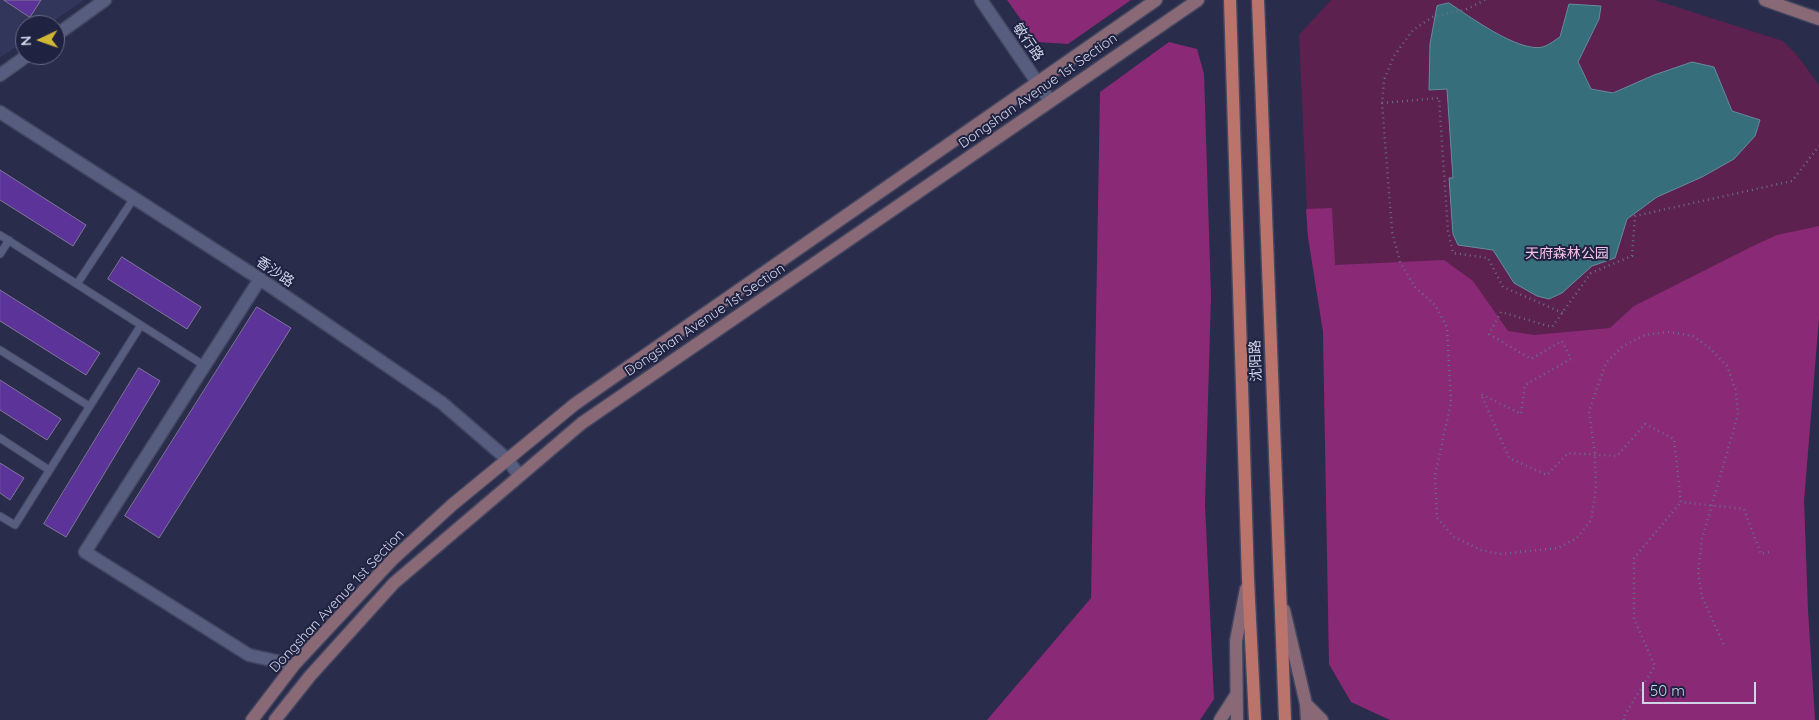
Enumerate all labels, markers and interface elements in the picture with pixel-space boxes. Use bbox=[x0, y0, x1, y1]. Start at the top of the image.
north arrow bbox=[15, 15, 65, 65]
street label: 敏行路 bbox=[1009, 20, 1047, 64]
street label: Dongshan Avenue 1st Section bbox=[956, 30, 1120, 152]
text: N bbox=[17, 35, 35, 46]
park label: 天府森林公园 bbox=[1525, 246, 1609, 262]
street label: 香沙路 bbox=[253, 253, 297, 291]
street label: Dongshan Avenue 1st Section bbox=[622, 260, 788, 380]
street label: 沈阳路 bbox=[1247, 340, 1265, 382]
street label: Dongshan Avenue 1st Section bbox=[266, 526, 408, 676]
scale bar bbox=[1644, 672, 1758, 704]
text: 50 m bbox=[1650, 681, 1685, 700]

